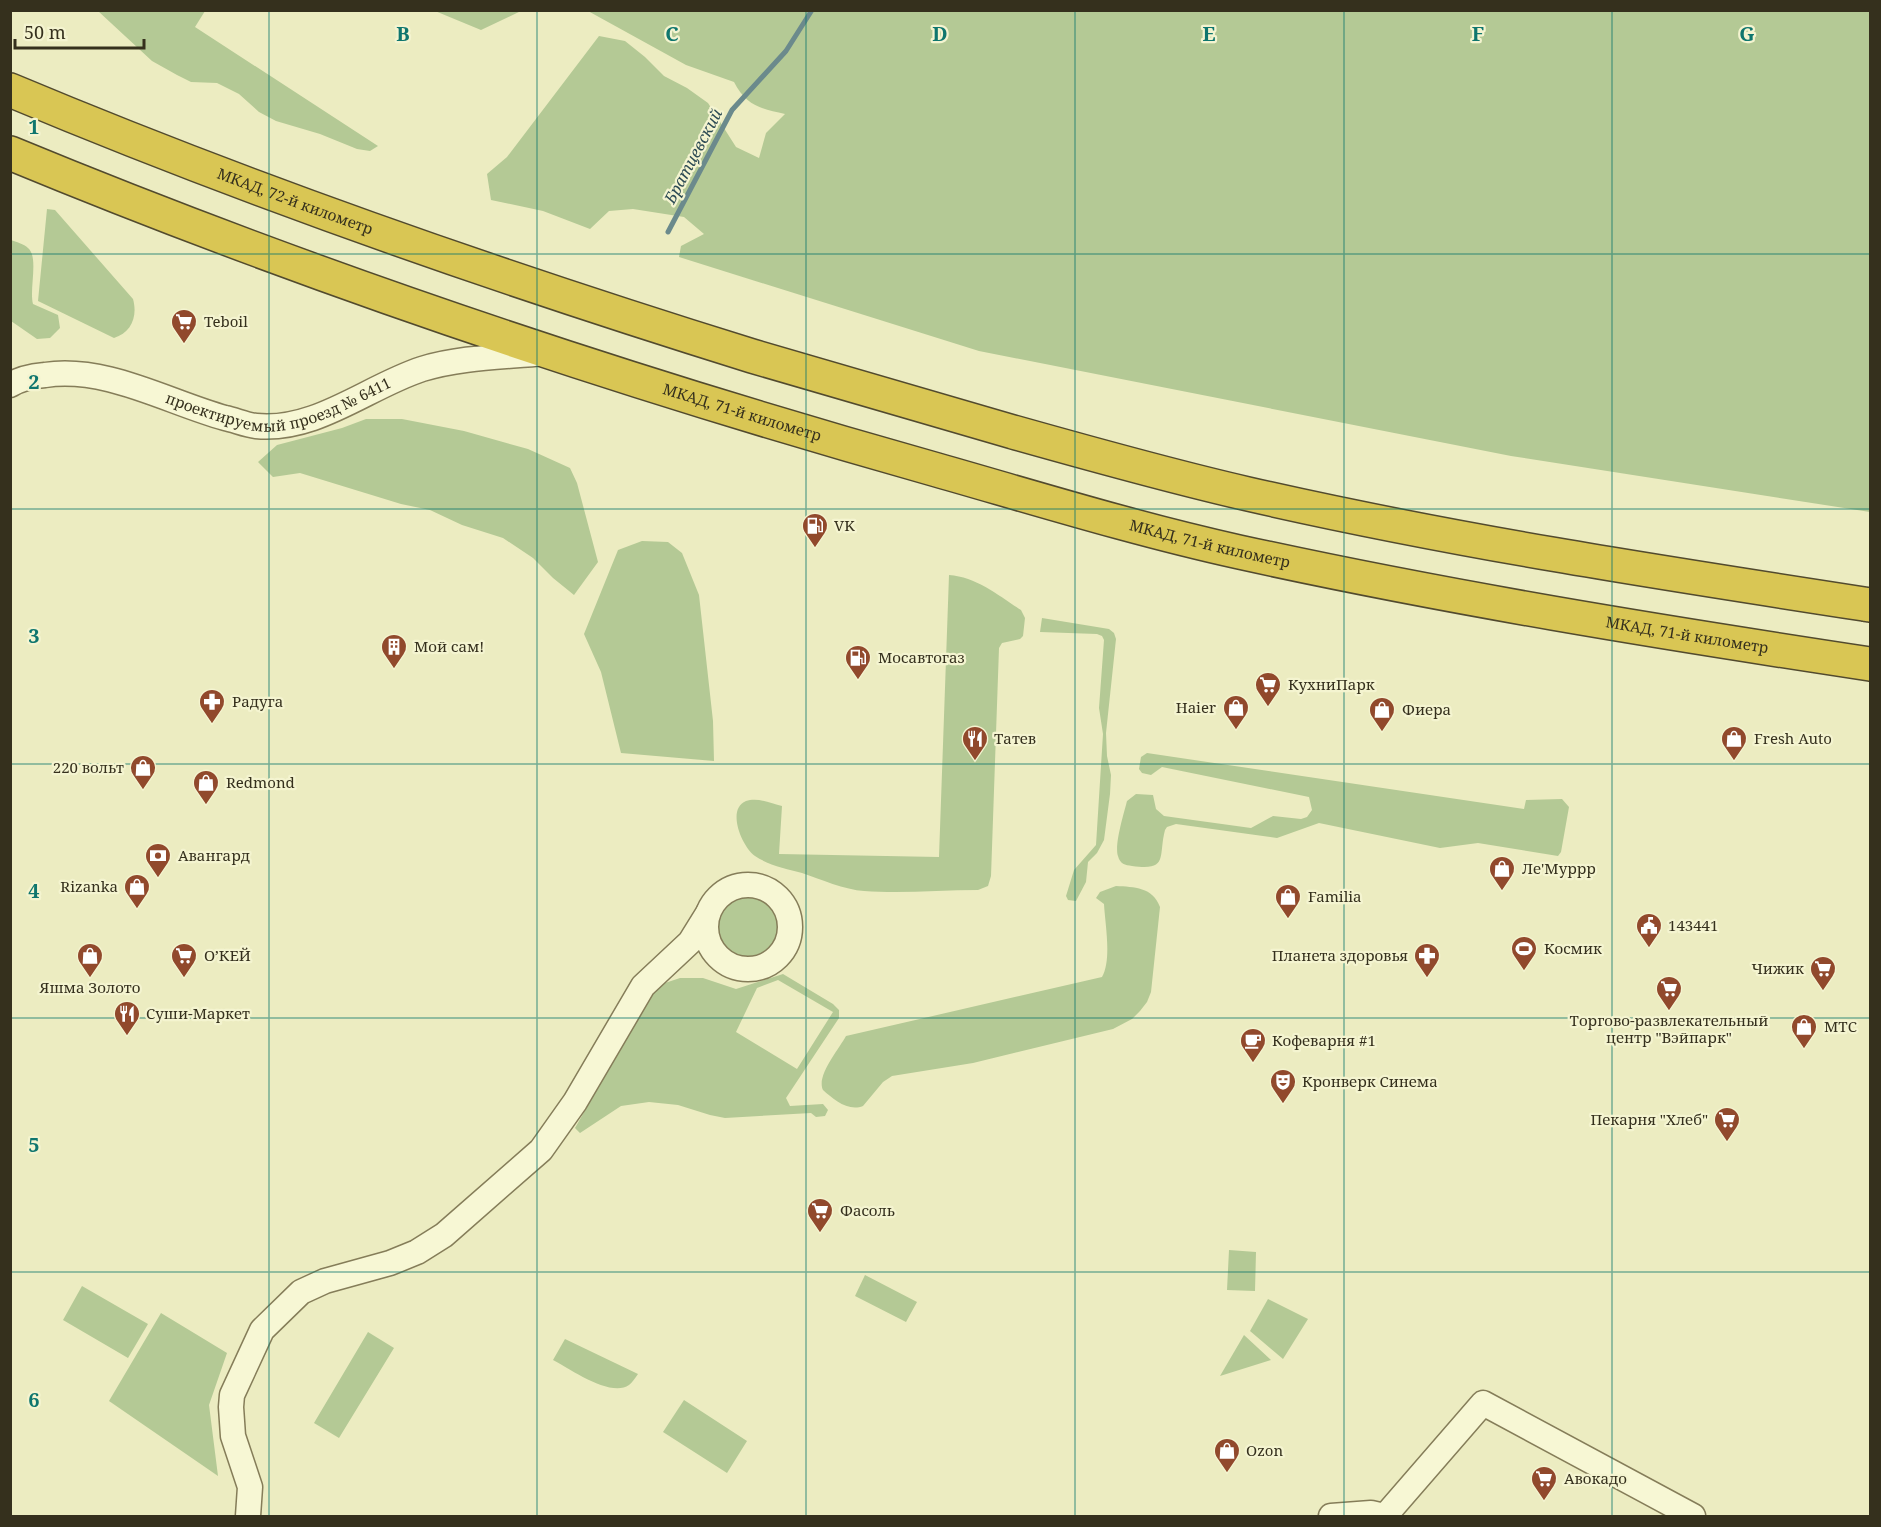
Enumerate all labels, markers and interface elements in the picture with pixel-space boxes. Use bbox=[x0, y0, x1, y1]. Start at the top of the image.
scale bar bbox=[15, 12, 144, 50]
text: 50 m bbox=[24, 20, 66, 44]
text: B bbox=[396, 20, 410, 47]
text: C bbox=[665, 20, 679, 47]
text: D bbox=[932, 20, 948, 47]
text: E bbox=[1202, 20, 1216, 47]
text: F bbox=[1472, 20, 1484, 47]
text: G bbox=[1739, 20, 1755, 47]
water label: Братцевский bbox=[658, 104, 727, 208]
text: 1 bbox=[28, 113, 40, 140]
street label: МКАД, 72-й километр bbox=[215, 163, 376, 238]
supermarket icon: Teboil bbox=[169, 307, 199, 345]
place label: Teboil bbox=[204, 311, 248, 331]
text: 2 bbox=[28, 368, 40, 395]
street label: проектируемый проезд № 6411 bbox=[163, 372, 394, 436]
street label: МКАД, 71-й километр bbox=[661, 378, 824, 445]
fuel station icon: VK bbox=[800, 511, 830, 549]
street label: МКАД, 71-й километр bbox=[1127, 514, 1292, 572]
place label: VK bbox=[834, 515, 855, 535]
street label: МКАД, 71-й километр bbox=[1604, 611, 1770, 657]
text: 3 bbox=[28, 622, 40, 649]
building icon: Мой сам! bbox=[379, 632, 409, 670]
place label: Мой сам! bbox=[414, 636, 484, 656]
fuel station icon: Мосавтогаз bbox=[843, 643, 873, 681]
place label: Мосавтогаз bbox=[878, 647, 965, 667]
supermarket icon: КухниПарк bbox=[1253, 670, 1283, 708]
place label: КухниПарк bbox=[1288, 674, 1375, 694]
pharmacy icon: Радуга bbox=[197, 687, 227, 725]
place label: Радуга bbox=[232, 691, 283, 711]
shop icon: Haier bbox=[1221, 693, 1251, 731]
shop icon: Фиера bbox=[1367, 695, 1397, 733]
place label: Haier bbox=[1176, 697, 1216, 717]
place label: Фиера bbox=[1402, 699, 1451, 719]
restaurant icon: Татев bbox=[960, 724, 990, 762]
shop icon: Fresh Auto bbox=[1719, 724, 1749, 762]
place label: Татев bbox=[994, 728, 1036, 748]
place label: Fresh Auto bbox=[1754, 728, 1832, 748]
shop icon: 220 вольт bbox=[128, 753, 158, 791]
place label: 220 вольт bbox=[53, 757, 124, 777]
shop icon: Redmond bbox=[191, 768, 221, 806]
place label: Redmond bbox=[226, 772, 295, 792]
bank icon: Авангард bbox=[143, 841, 173, 879]
place label: Авангард bbox=[178, 845, 250, 865]
shop icon: Ле'Муррр bbox=[1487, 854, 1517, 892]
place label: Ле'Муррр bbox=[1522, 858, 1596, 878]
shop icon: Rizanka bbox=[122, 872, 152, 910]
place label: Rizanka bbox=[60, 876, 118, 896]
text: 4 bbox=[28, 877, 40, 904]
shop icon: Familia bbox=[1273, 882, 1303, 920]
place label: Familia bbox=[1308, 886, 1362, 906]
public building icon: 143441 bbox=[1634, 911, 1664, 949]
place label: 143441 bbox=[1668, 915, 1718, 935]
sports icon: Космик bbox=[1509, 934, 1539, 972]
place label: Космик bbox=[1544, 938, 1602, 958]
shop icon: Яшма Золото bbox=[75, 941, 105, 979]
supermarket icon: О’КЕЙ bbox=[169, 941, 199, 979]
pharmacy icon: Планета здоровья bbox=[1412, 941, 1442, 979]
place label: О’КЕЙ bbox=[204, 945, 251, 965]
place label: Планета здоровья bbox=[1272, 945, 1408, 965]
supermarket icon: Чижик bbox=[1808, 954, 1838, 992]
place label: Чижик bbox=[1752, 958, 1804, 978]
supermarket icon: Торгово-развлекательный центр "Вэйпарк" bbox=[1654, 974, 1684, 1012]
place label: Яшма Золото bbox=[39, 977, 140, 997]
restaurant icon: Суши-Маркет bbox=[112, 999, 142, 1037]
place label: Суши-Маркет bbox=[146, 1003, 250, 1023]
place label: Торгово-развлекательный центр "Вэйпарк" bbox=[1570, 1010, 1768, 1047]
shop icon: МТС bbox=[1789, 1012, 1819, 1050]
place label: МТС bbox=[1824, 1016, 1857, 1036]
cafe icon: Кофеварня #1 bbox=[1238, 1026, 1268, 1064]
place label: Кофеварня #1 bbox=[1272, 1030, 1376, 1050]
theatre icon: Кронверк Синема bbox=[1268, 1067, 1298, 1105]
place label: Кронверк Синема bbox=[1302, 1071, 1438, 1091]
supermarket icon: Пекарня "Хлеб" bbox=[1712, 1105, 1742, 1143]
place label: Пекарня "Хлеб" bbox=[1591, 1109, 1708, 1129]
text: 5 bbox=[28, 1131, 40, 1158]
supermarket icon: Фасоль bbox=[805, 1196, 835, 1234]
place label: Фасоль bbox=[840, 1200, 895, 1220]
text: 6 bbox=[28, 1386, 40, 1413]
shop icon: Ozon bbox=[1212, 1436, 1242, 1474]
place label: Ozon bbox=[1246, 1440, 1283, 1460]
supermarket icon: Авокадо bbox=[1529, 1464, 1559, 1502]
place label: Авокадо bbox=[1564, 1468, 1627, 1488]

